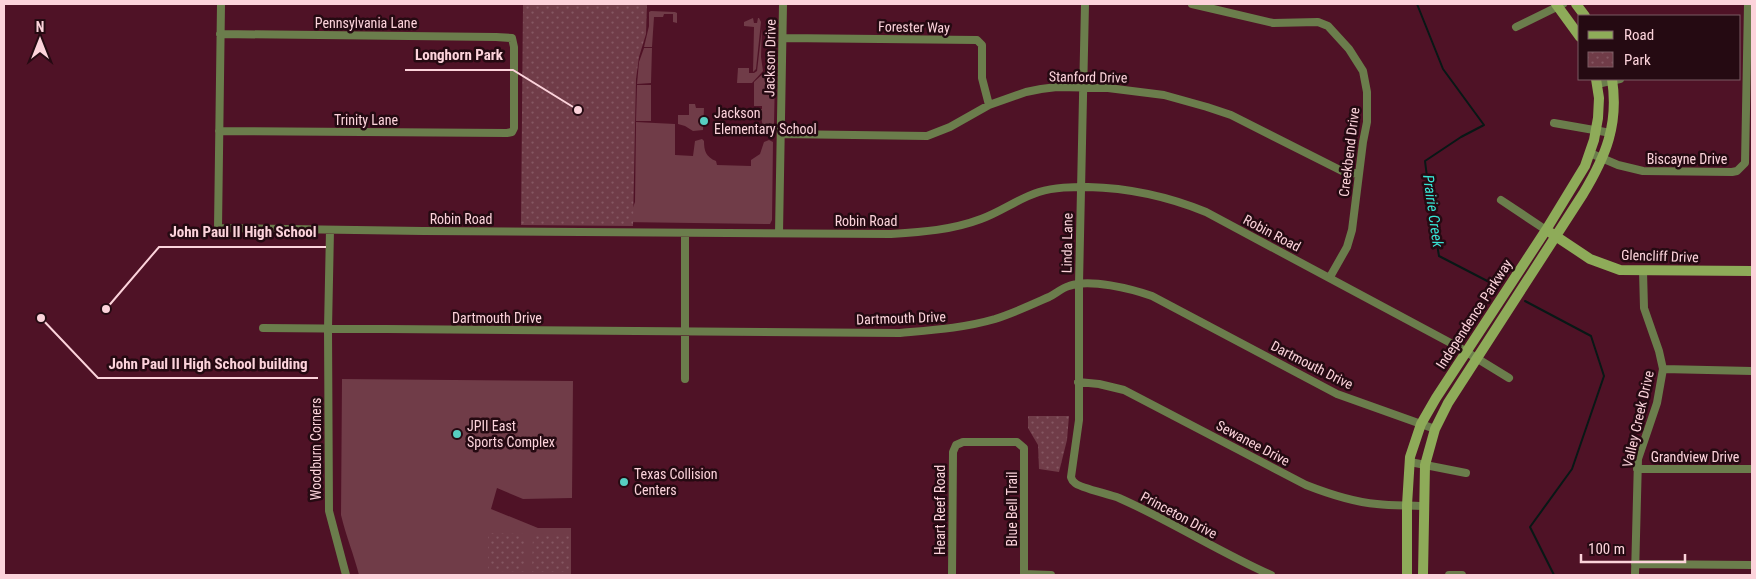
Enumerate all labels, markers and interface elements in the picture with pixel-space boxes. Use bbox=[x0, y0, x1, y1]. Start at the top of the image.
north arrow bbox=[15, 15, 65, 65]
street label: Pennsylvania Lane bbox=[315, 15, 418, 31]
legend bbox=[1578, 15, 1741, 80]
street label: Forester Way bbox=[878, 18, 950, 36]
text: N bbox=[36, 19, 44, 35]
street label: Jackson Drive bbox=[761, 19, 779, 97]
text: Road bbox=[1624, 26, 1654, 44]
callout: Longhorn Park bbox=[405, 40, 513, 70]
text: Longhorn Park bbox=[415, 46, 504, 64]
text: Park bbox=[1624, 51, 1651, 69]
street label: Stanford Drive bbox=[1049, 68, 1128, 86]
place label: Jackson Elementary School bbox=[714, 105, 817, 137]
street label: Creekbend Drive bbox=[1336, 106, 1362, 198]
street label: Trinity Lane bbox=[334, 112, 399, 128]
marker: Jackson Elementary School bbox=[698, 115, 710, 127]
street label: Biscayne Drive bbox=[1647, 151, 1728, 167]
water label: Prairie Creek bbox=[1419, 173, 1447, 249]
street label: Robin Road bbox=[430, 211, 492, 227]
street label: Robin Road bbox=[1241, 211, 1303, 255]
street label: Linda Lane bbox=[1058, 212, 1076, 273]
street label: Robin Road bbox=[835, 213, 897, 229]
callout: John Paul II High School bbox=[159, 217, 326, 247]
text: John Paul II High School bbox=[169, 223, 317, 241]
street label: Glencliff Drive bbox=[1621, 247, 1700, 265]
street label: Independence Parkway bbox=[1433, 256, 1515, 372]
street label: Dartmouth Drive bbox=[856, 308, 947, 328]
street label: Dartmouth Drive bbox=[452, 310, 542, 326]
street label: Dartmouth Drive bbox=[1268, 337, 1356, 393]
callout: John Paul II High School building bbox=[98, 348, 318, 378]
text: John Paul II High School building bbox=[108, 355, 308, 373]
street label: Valley Creek Drive bbox=[1619, 369, 1657, 469]
street label: Woodburn Corners bbox=[308, 398, 324, 500]
street label: Sewanee Drive bbox=[1214, 417, 1293, 469]
place label: JPII East Sports Complex bbox=[467, 418, 555, 450]
marker: JPII East Sports Complex bbox=[451, 428, 463, 440]
street label: Grandview Drive bbox=[1651, 449, 1740, 465]
street label: Heart Reef Road bbox=[932, 465, 948, 555]
place label: Texas Collision Centers bbox=[634, 466, 718, 498]
street label: Blue Bell Trail bbox=[1004, 472, 1020, 546]
marker: Texas Collision Centers bbox=[618, 476, 630, 488]
street label: Princeton Drive bbox=[1138, 488, 1220, 542]
scale bar bbox=[1581, 532, 1685, 564]
text: 100 m bbox=[1588, 540, 1625, 558]

